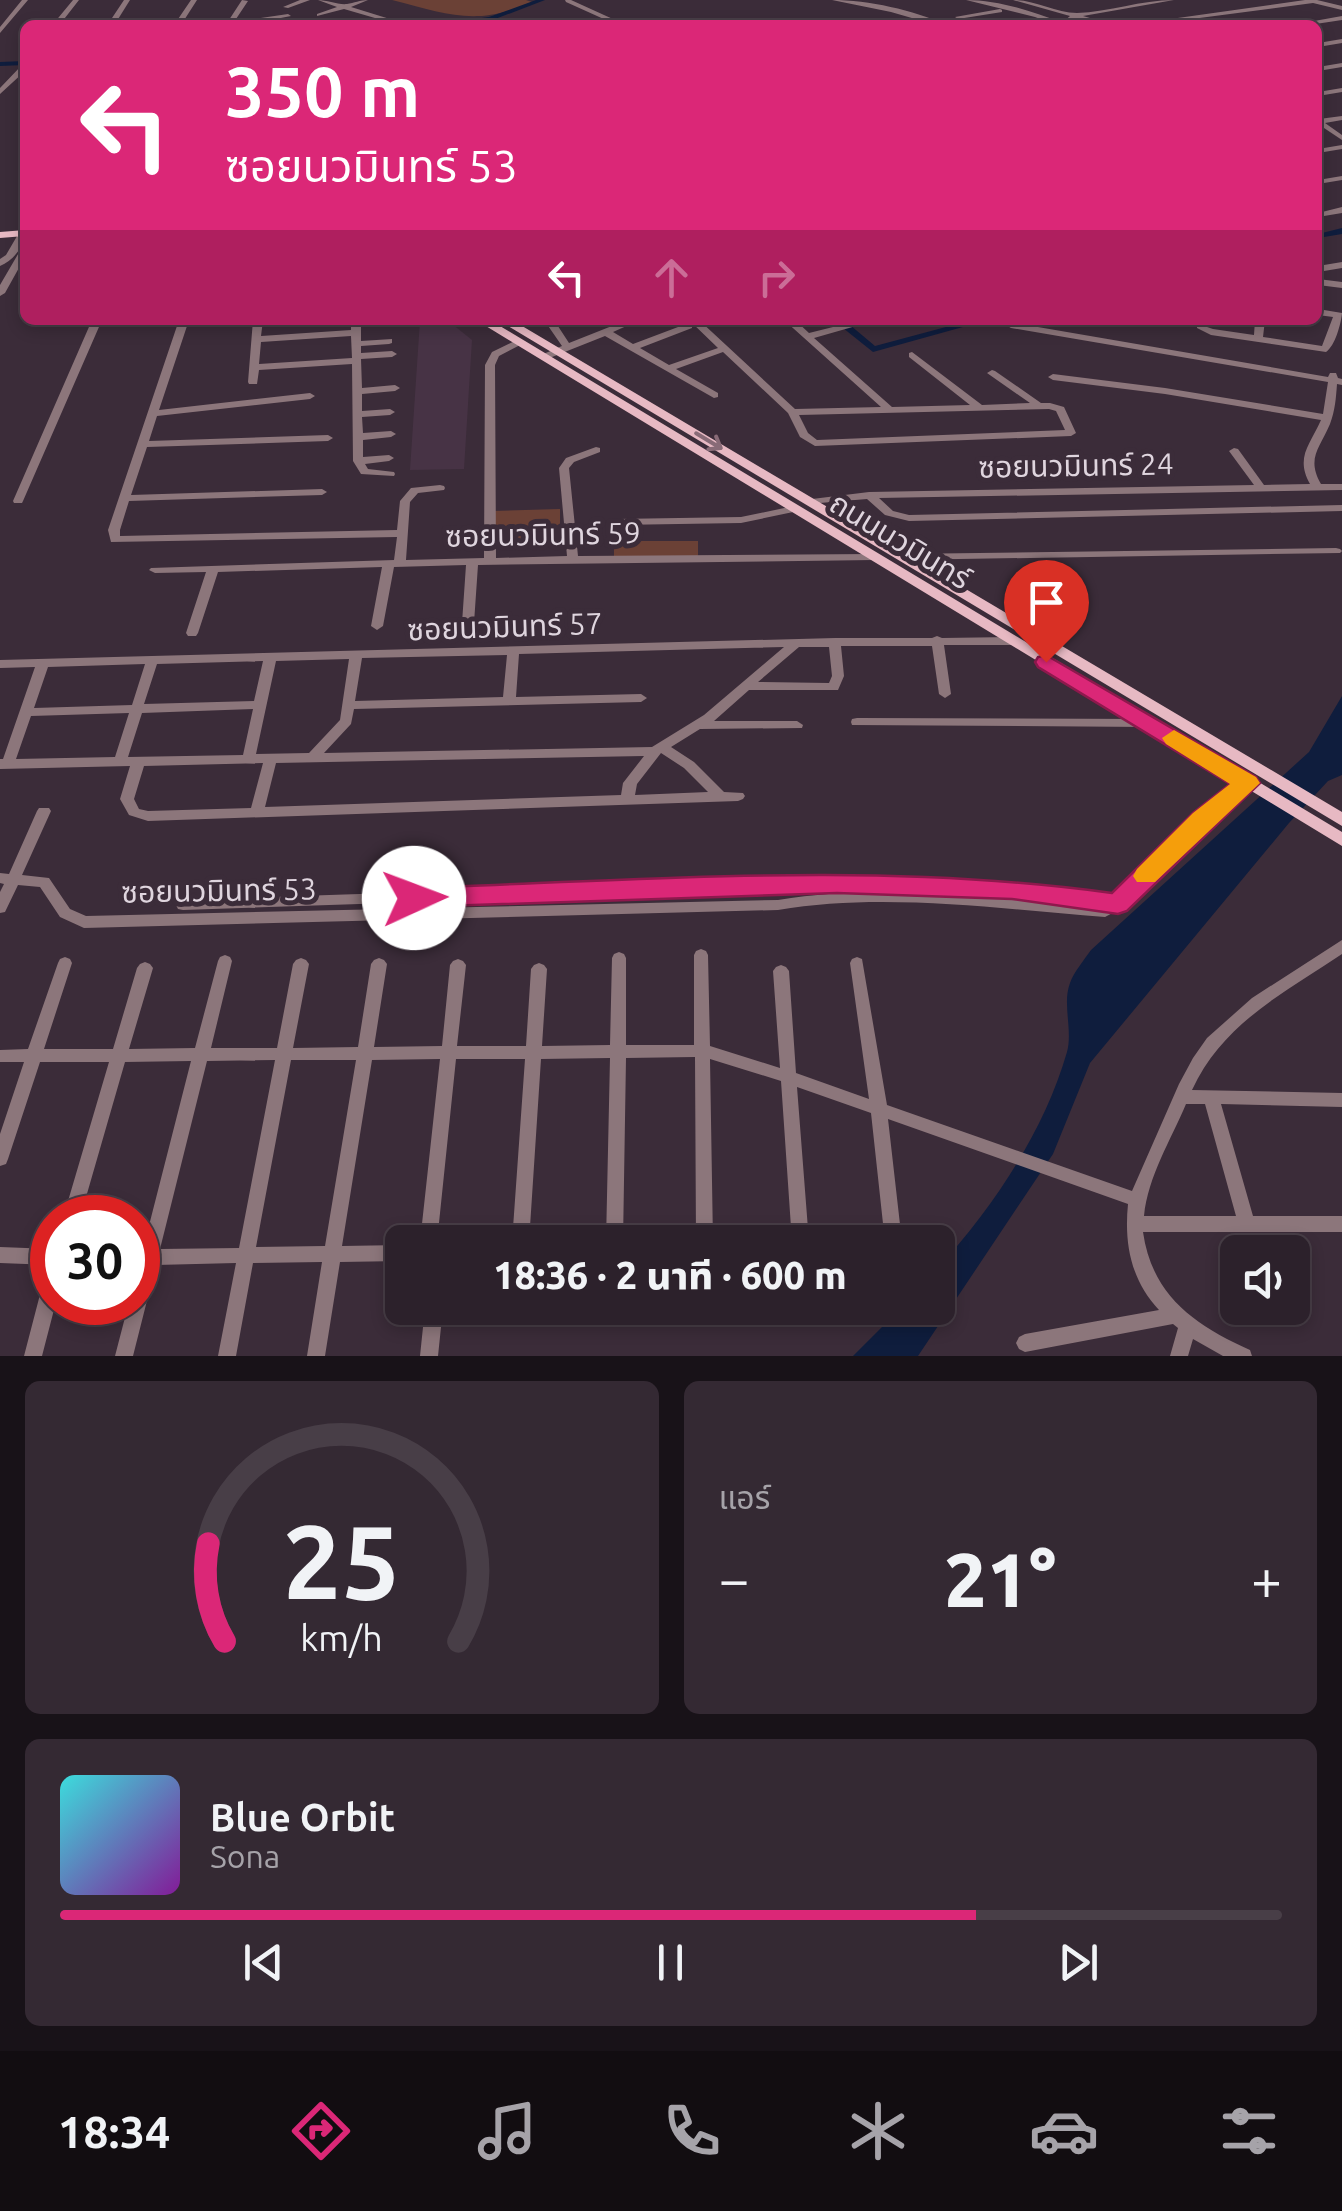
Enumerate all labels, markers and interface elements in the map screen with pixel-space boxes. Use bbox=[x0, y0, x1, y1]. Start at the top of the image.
text: 350 m bbox=[225, 52, 420, 130]
icon: left bbox=[60, 60, 190, 190]
text: ซอยนวมินทร์ 53 bbox=[225, 140, 518, 191]
icon: left bbox=[539, 250, 594, 305]
icon: ahead bbox=[644, 250, 699, 305]
icon: right bbox=[749, 250, 804, 305]
one-way arrow bbox=[694, 431, 722, 451]
street label: ซอยนวมินทร์ 24 bbox=[978, 446, 1174, 484]
street label: ถนนนวมินทร์ bbox=[824, 485, 978, 596]
street label: ซอยนวมินทร์ 59 bbox=[445, 515, 641, 553]
pin bbox=[1004, 560, 1089, 663]
icon: arrive bbox=[1019, 575, 1074, 630]
street label: ซอยนวมินทร์ 57 bbox=[407, 606, 603, 646]
position arrow bbox=[362, 846, 466, 950]
street label: ซอยนวมินทร์ 53 bbox=[121, 871, 317, 909]
speed limit sign: 30 bbox=[30, 1195, 160, 1325]
map controls bbox=[1220, 1235, 1310, 1325]
button: sound bbox=[1220, 1235, 1310, 1325]
text: 18:36 · 2 นาที · 600 m bbox=[493, 1254, 847, 1296]
text: แอร์ bbox=[719, 1479, 770, 1515]
text: 25 bbox=[283, 1502, 400, 1619]
text: 21° bbox=[944, 1537, 1056, 1621]
text: − bbox=[719, 1548, 750, 1609]
text: + bbox=[1251, 1548, 1282, 1609]
text: km/h bbox=[300, 1618, 383, 1658]
text: Blue Orbit bbox=[210, 1796, 395, 1838]
text: Sona bbox=[210, 1838, 280, 1874]
icon: previous bbox=[236, 1935, 291, 1990]
icon: pause bbox=[643, 1935, 698, 1990]
icon: next bbox=[1051, 1935, 1106, 1990]
icon: directions bbox=[286, 2096, 356, 2166]
icon: music bbox=[472, 2096, 542, 2166]
icon: phone bbox=[657, 2096, 727, 2166]
icon: climate bbox=[843, 2096, 913, 2166]
icon: car bbox=[1029, 2096, 1099, 2166]
icon: filters bbox=[1214, 2096, 1284, 2166]
text: 18:34 bbox=[58, 2106, 170, 2157]

